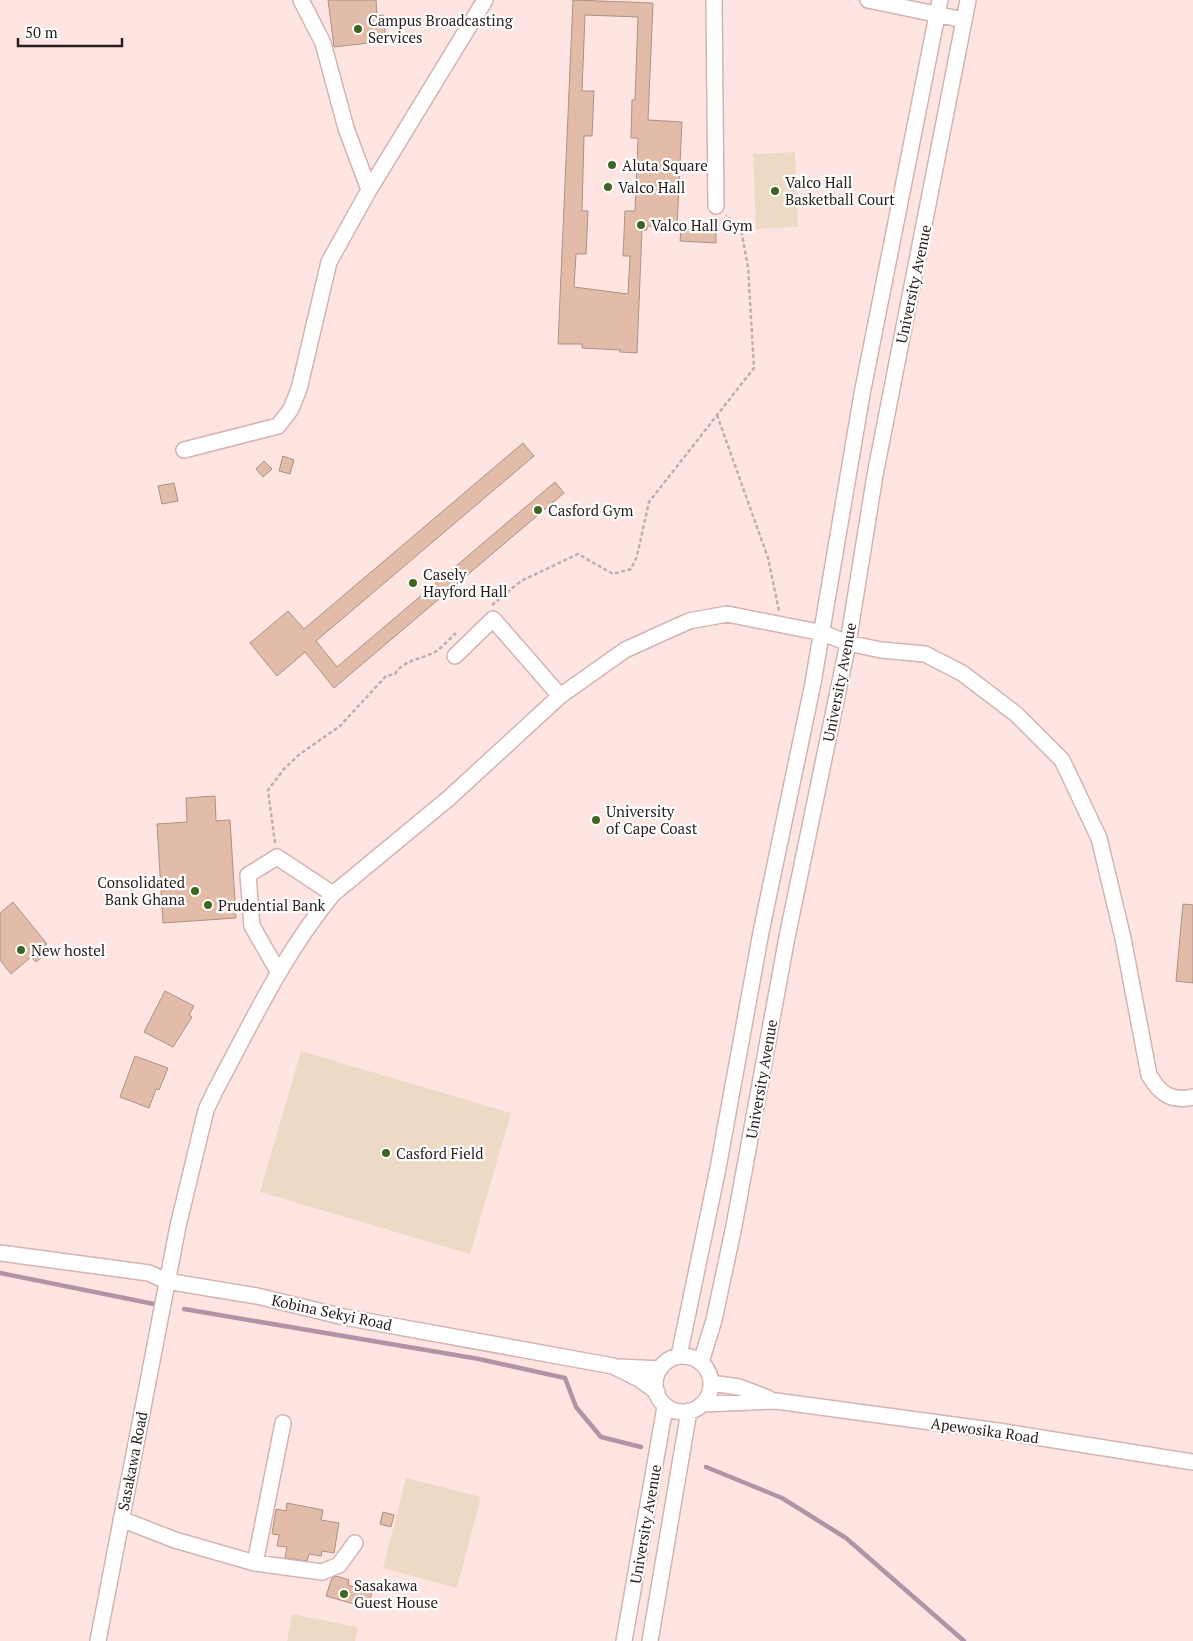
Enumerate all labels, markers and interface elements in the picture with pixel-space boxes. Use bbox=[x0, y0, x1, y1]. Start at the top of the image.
place label: Campus Broadcasting Services bbox=[368, 10, 514, 47]
scale bar bbox=[18, 15, 121, 47]
text: 50 m bbox=[25, 22, 58, 42]
marker: Campus Broadcasting Services bbox=[352, 23, 364, 35]
place label: Aluta Square bbox=[622, 155, 708, 175]
marker: Aluta Square bbox=[606, 159, 618, 171]
place label: Valco Hall Basketball Court bbox=[785, 172, 895, 209]
place label: Valco Hall bbox=[618, 177, 685, 197]
marker: Valco Hall bbox=[602, 181, 614, 193]
marker: Valco Hall Basketball Court bbox=[769, 185, 781, 197]
place label: Valco Hall Gym bbox=[651, 215, 753, 235]
marker: Valco Hall Gym bbox=[635, 219, 647, 231]
street label: University Avenue bbox=[891, 223, 935, 345]
place label: Casford Gym bbox=[548, 500, 634, 520]
marker: Casford Gym bbox=[532, 504, 544, 516]
place label: Casely Hayford Hall bbox=[423, 564, 507, 601]
marker: Casely Hayford Hall bbox=[407, 577, 419, 589]
street label: University Avenue bbox=[818, 621, 860, 743]
place label: University of Cape Coast bbox=[606, 801, 698, 838]
marker: University of Cape Coast bbox=[590, 814, 602, 826]
place label: Consolidated Bank Ghana bbox=[97, 872, 185, 909]
marker: Consolidated Bank Ghana bbox=[189, 885, 201, 897]
place label: Prudential Bank bbox=[218, 895, 326, 915]
marker: Prudential Bank bbox=[202, 899, 214, 911]
place label: New hostel bbox=[31, 940, 105, 960]
marker: New hostel bbox=[15, 944, 27, 956]
street label: University Avenue bbox=[741, 1018, 781, 1140]
place label: Casford Field bbox=[396, 1143, 484, 1163]
marker: Casford Field bbox=[380, 1147, 392, 1159]
street label: Kobina Sekyi Road bbox=[270, 1289, 394, 1335]
street label: Sasakawa Road bbox=[113, 1410, 151, 1512]
street label: Apewosika Road bbox=[930, 1413, 1040, 1447]
street label: University Avenue bbox=[625, 1463, 665, 1585]
place label: Sasakawa Guest House bbox=[354, 1575, 438, 1612]
marker: Sasakawa Guest House bbox=[338, 1588, 350, 1600]

